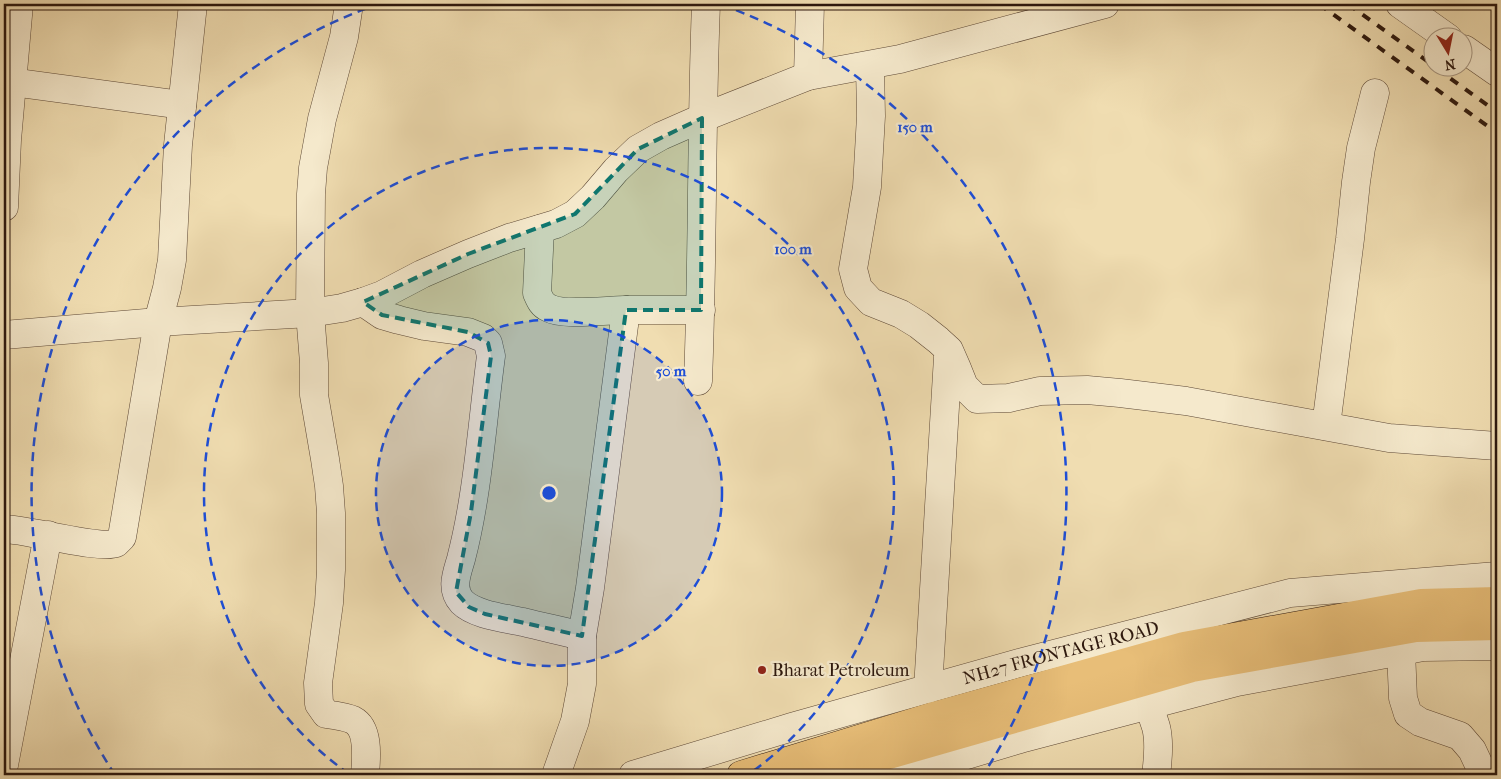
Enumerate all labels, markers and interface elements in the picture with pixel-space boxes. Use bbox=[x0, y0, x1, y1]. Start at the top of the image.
north arrow bbox=[1424, 28, 1474, 78]
text: N bbox=[1443, 55, 1457, 74]
text: 150 m bbox=[897, 118, 933, 136]
text: 100 m bbox=[774, 240, 812, 258]
text: 50 m bbox=[656, 362, 687, 380]
centre of rings bbox=[540, 484, 558, 502]
street label: NH27 FRONTAGE ROAD bbox=[960, 617, 1161, 689]
place label: Bharat Petroleum bbox=[772, 660, 910, 681]
marker: Bharat Petroleum bbox=[756, 664, 768, 676]

